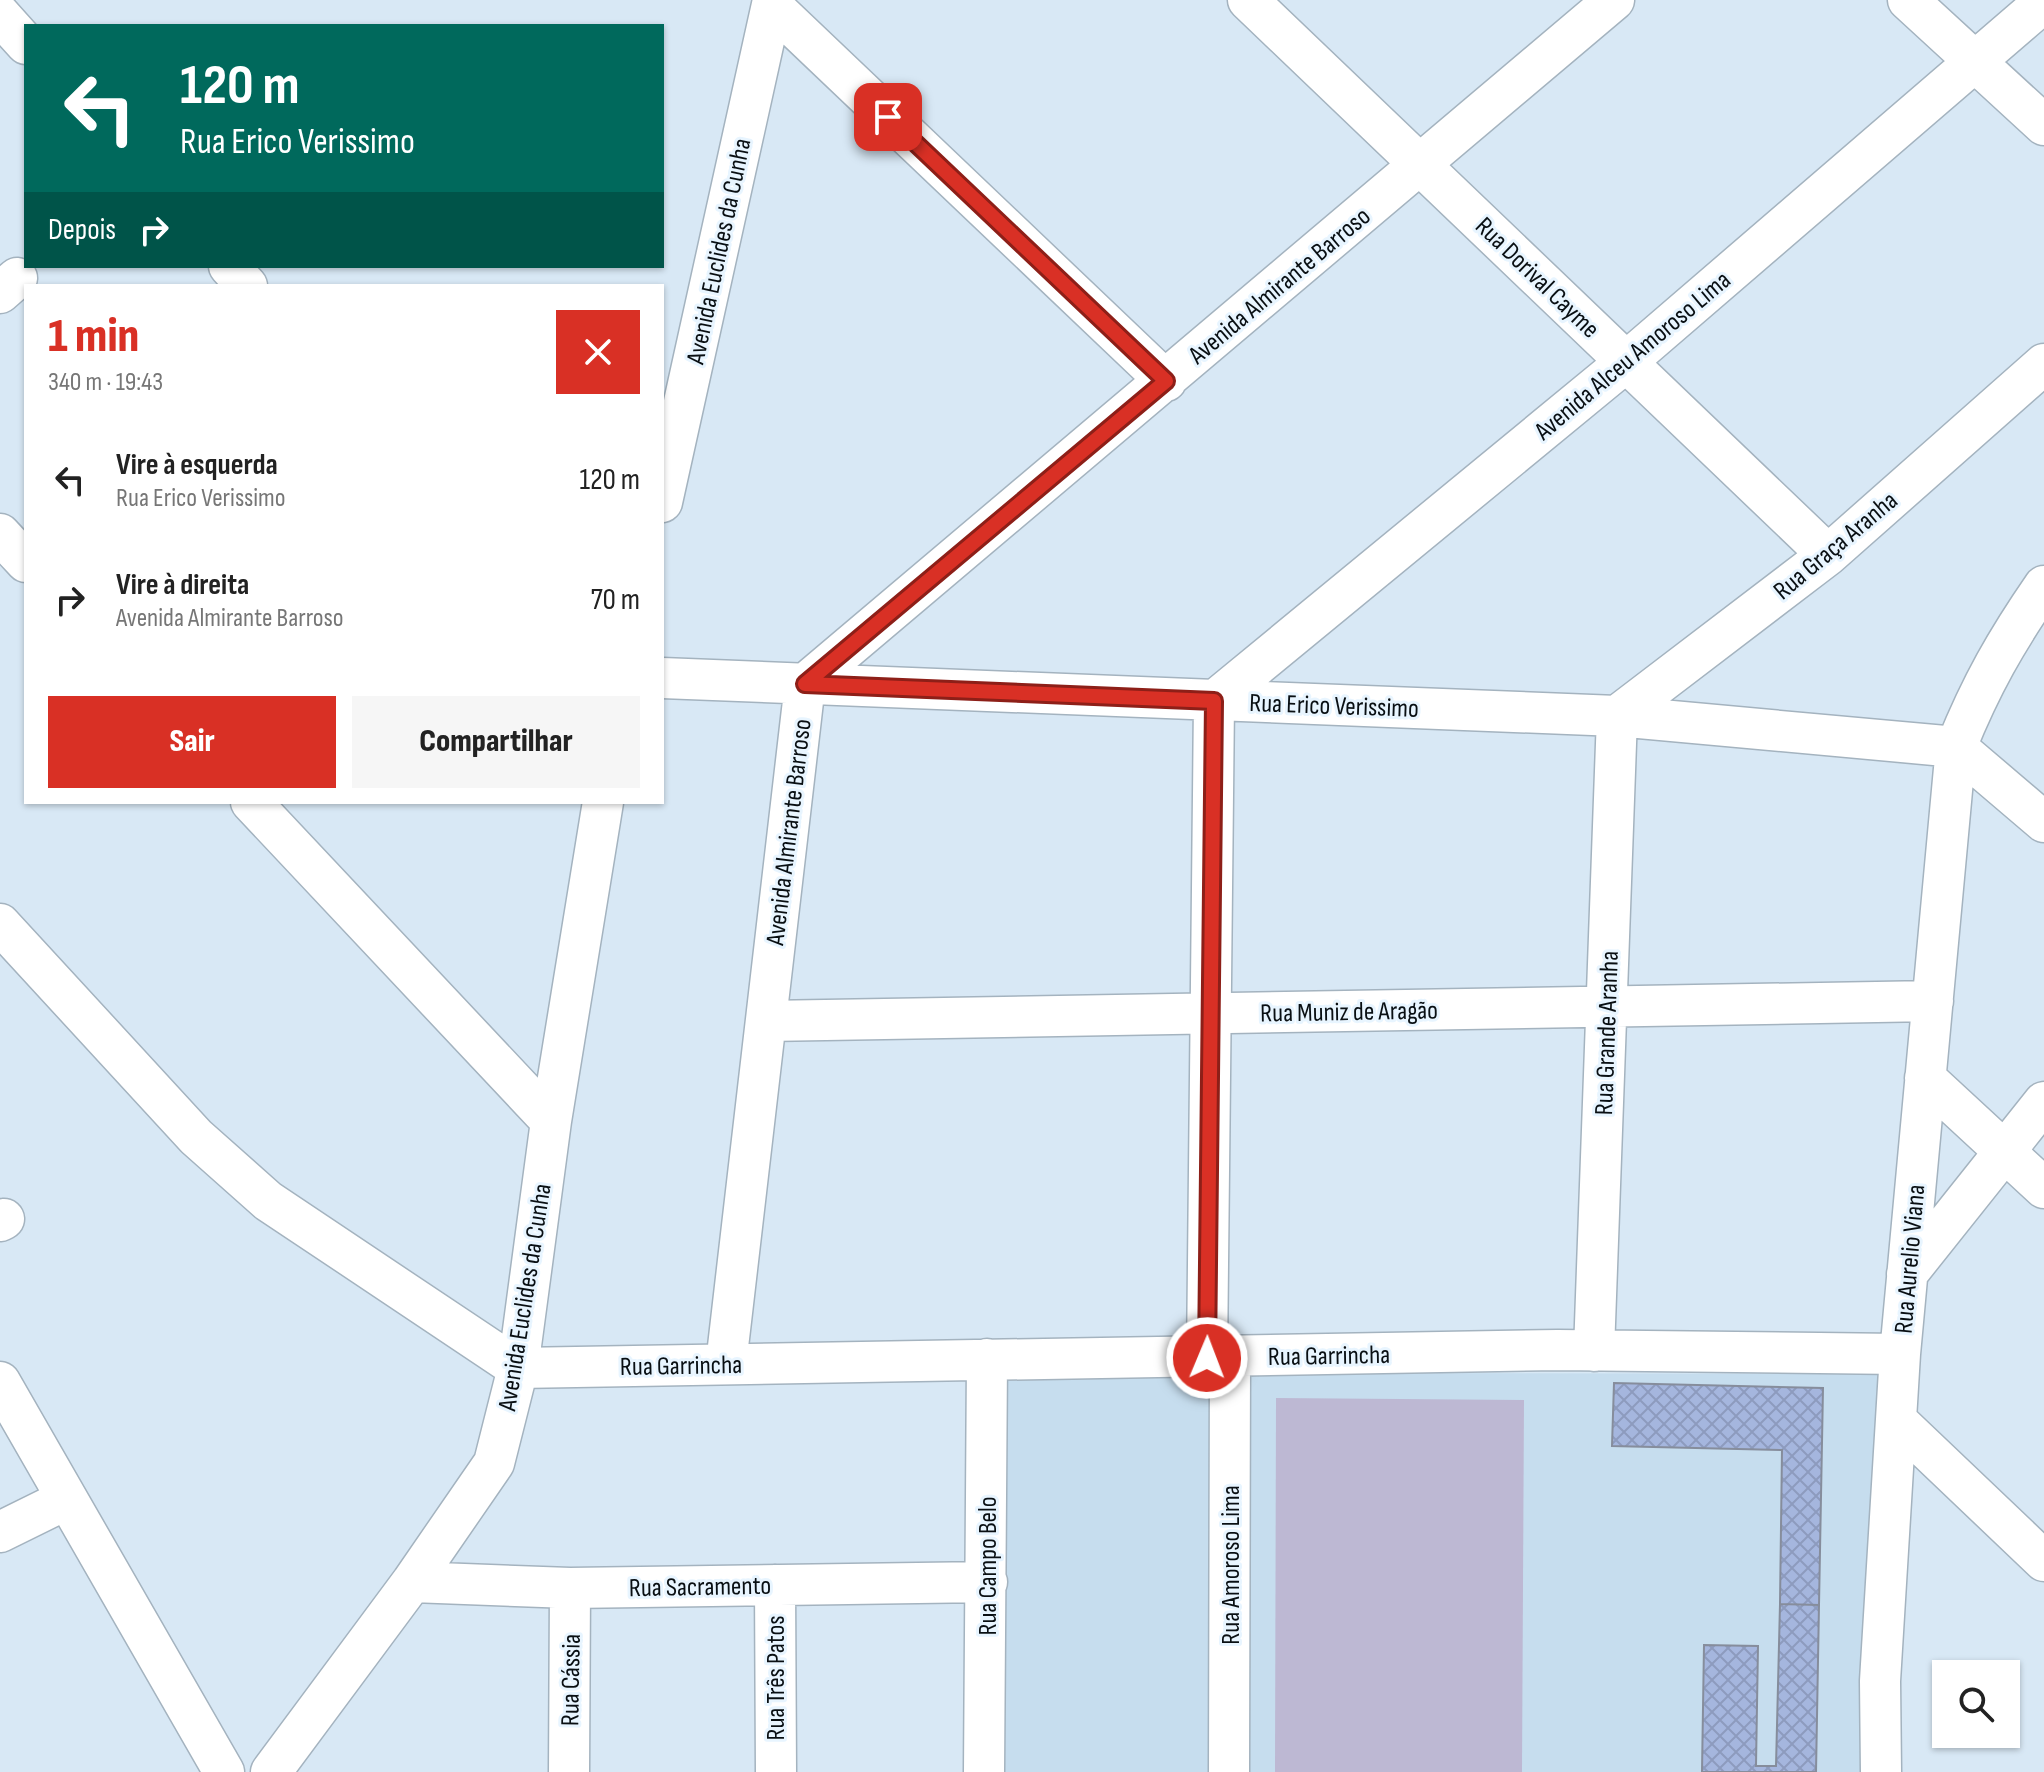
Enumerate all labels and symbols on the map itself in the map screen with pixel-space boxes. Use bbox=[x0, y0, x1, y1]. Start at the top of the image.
pin bbox=[854, 83, 922, 151]
street label: Avenida Euclides da Cunha bbox=[680, 136, 759, 368]
street label: Avenida Almirante Barroso bbox=[1182, 201, 1377, 372]
street label: Rua Dorival Cayme bbox=[1468, 211, 1606, 345]
street label: Avenida Alceu Amoroso Lima bbox=[1528, 265, 1737, 448]
street label: Rua Graça Aranha bbox=[1768, 485, 1904, 607]
street label: Rua Erico Verissimo bbox=[1249, 688, 1419, 725]
street label: Avenida Almirante Barroso bbox=[760, 717, 819, 948]
street label: Rua Grande Aranha bbox=[1589, 950, 1626, 1116]
street label: Rua Muniz de Aragão bbox=[1260, 995, 1438, 1030]
street label: Avenida Euclides da Cunha bbox=[492, 1181, 559, 1414]
street label: Rua Aurelio Viana bbox=[1889, 1183, 1932, 1335]
position arrow bbox=[1165, 1316, 1249, 1400]
street label: Rua Garrincha bbox=[1268, 1340, 1390, 1373]
street label: Rua Garrincha bbox=[620, 1350, 742, 1383]
street label: Rua Amoroso Lima bbox=[1216, 1485, 1247, 1645]
street label: Rua Campo Belo bbox=[973, 1496, 1004, 1636]
street label: Rua Sacramento bbox=[629, 1571, 771, 1604]
street label: Rua Três Patos bbox=[761, 1615, 792, 1741]
street label: Rua Cássia bbox=[555, 1634, 588, 1727]

